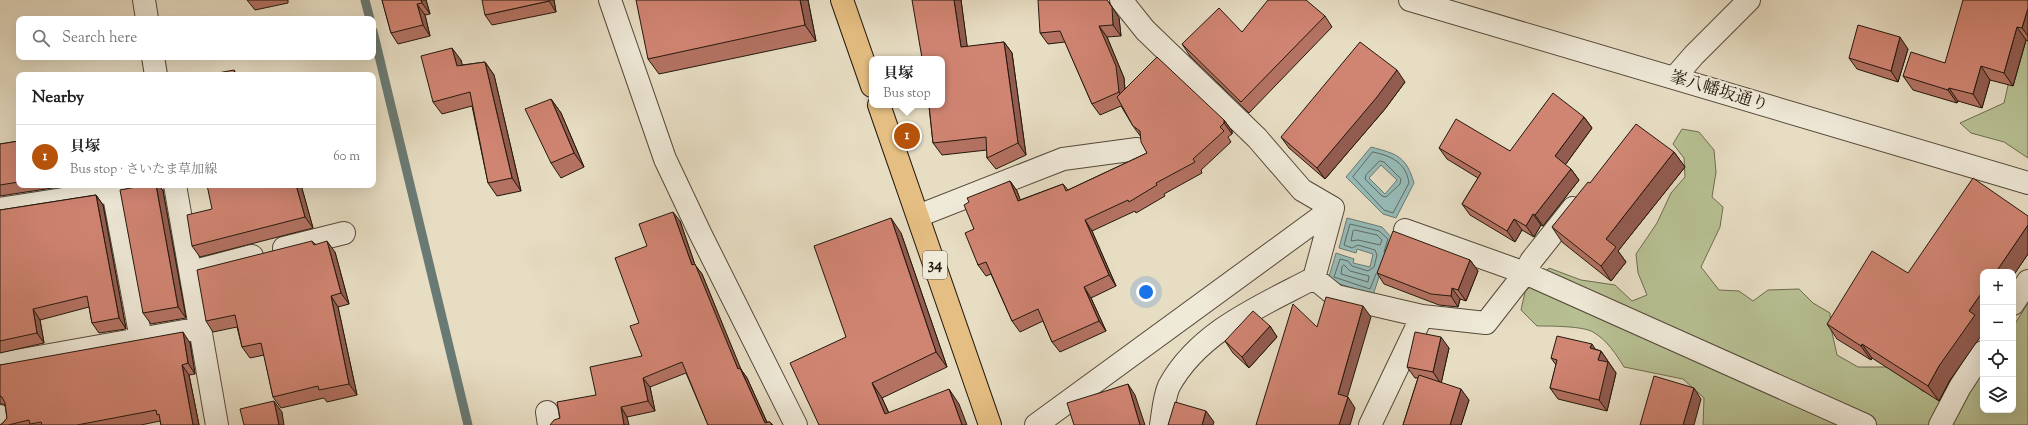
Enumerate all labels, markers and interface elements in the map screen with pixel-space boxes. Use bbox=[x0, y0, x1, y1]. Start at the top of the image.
search box bbox=[16, 16, 376, 60]
icon: search bbox=[30, 27, 52, 49]
text: Search here bbox=[62, 28, 137, 49]
popup bbox=[869, 56, 945, 108]
text: 貝塚 bbox=[883, 64, 913, 85]
street label: 峯八幡坂通り bbox=[1667, 66, 1771, 118]
text: Bus stop bbox=[883, 85, 931, 103]
text: Nearby bbox=[32, 86, 84, 110]
pin: 1 bbox=[894, 121, 920, 151]
text: 貝塚 bbox=[70, 137, 100, 158]
text: 1 bbox=[43, 148, 47, 166]
text: 60 m bbox=[333, 148, 360, 166]
text: Bus stop · さいたま草加線 bbox=[70, 161, 217, 179]
road number: 34 bbox=[923, 251, 947, 279]
map controls bbox=[1980, 269, 2016, 413]
button: + bbox=[1980, 269, 2016, 305]
your location bbox=[1136, 282, 1156, 302]
button: − bbox=[1980, 305, 2016, 341]
button: locate bbox=[1980, 341, 2016, 377]
button: layers bbox=[1980, 377, 2016, 413]

